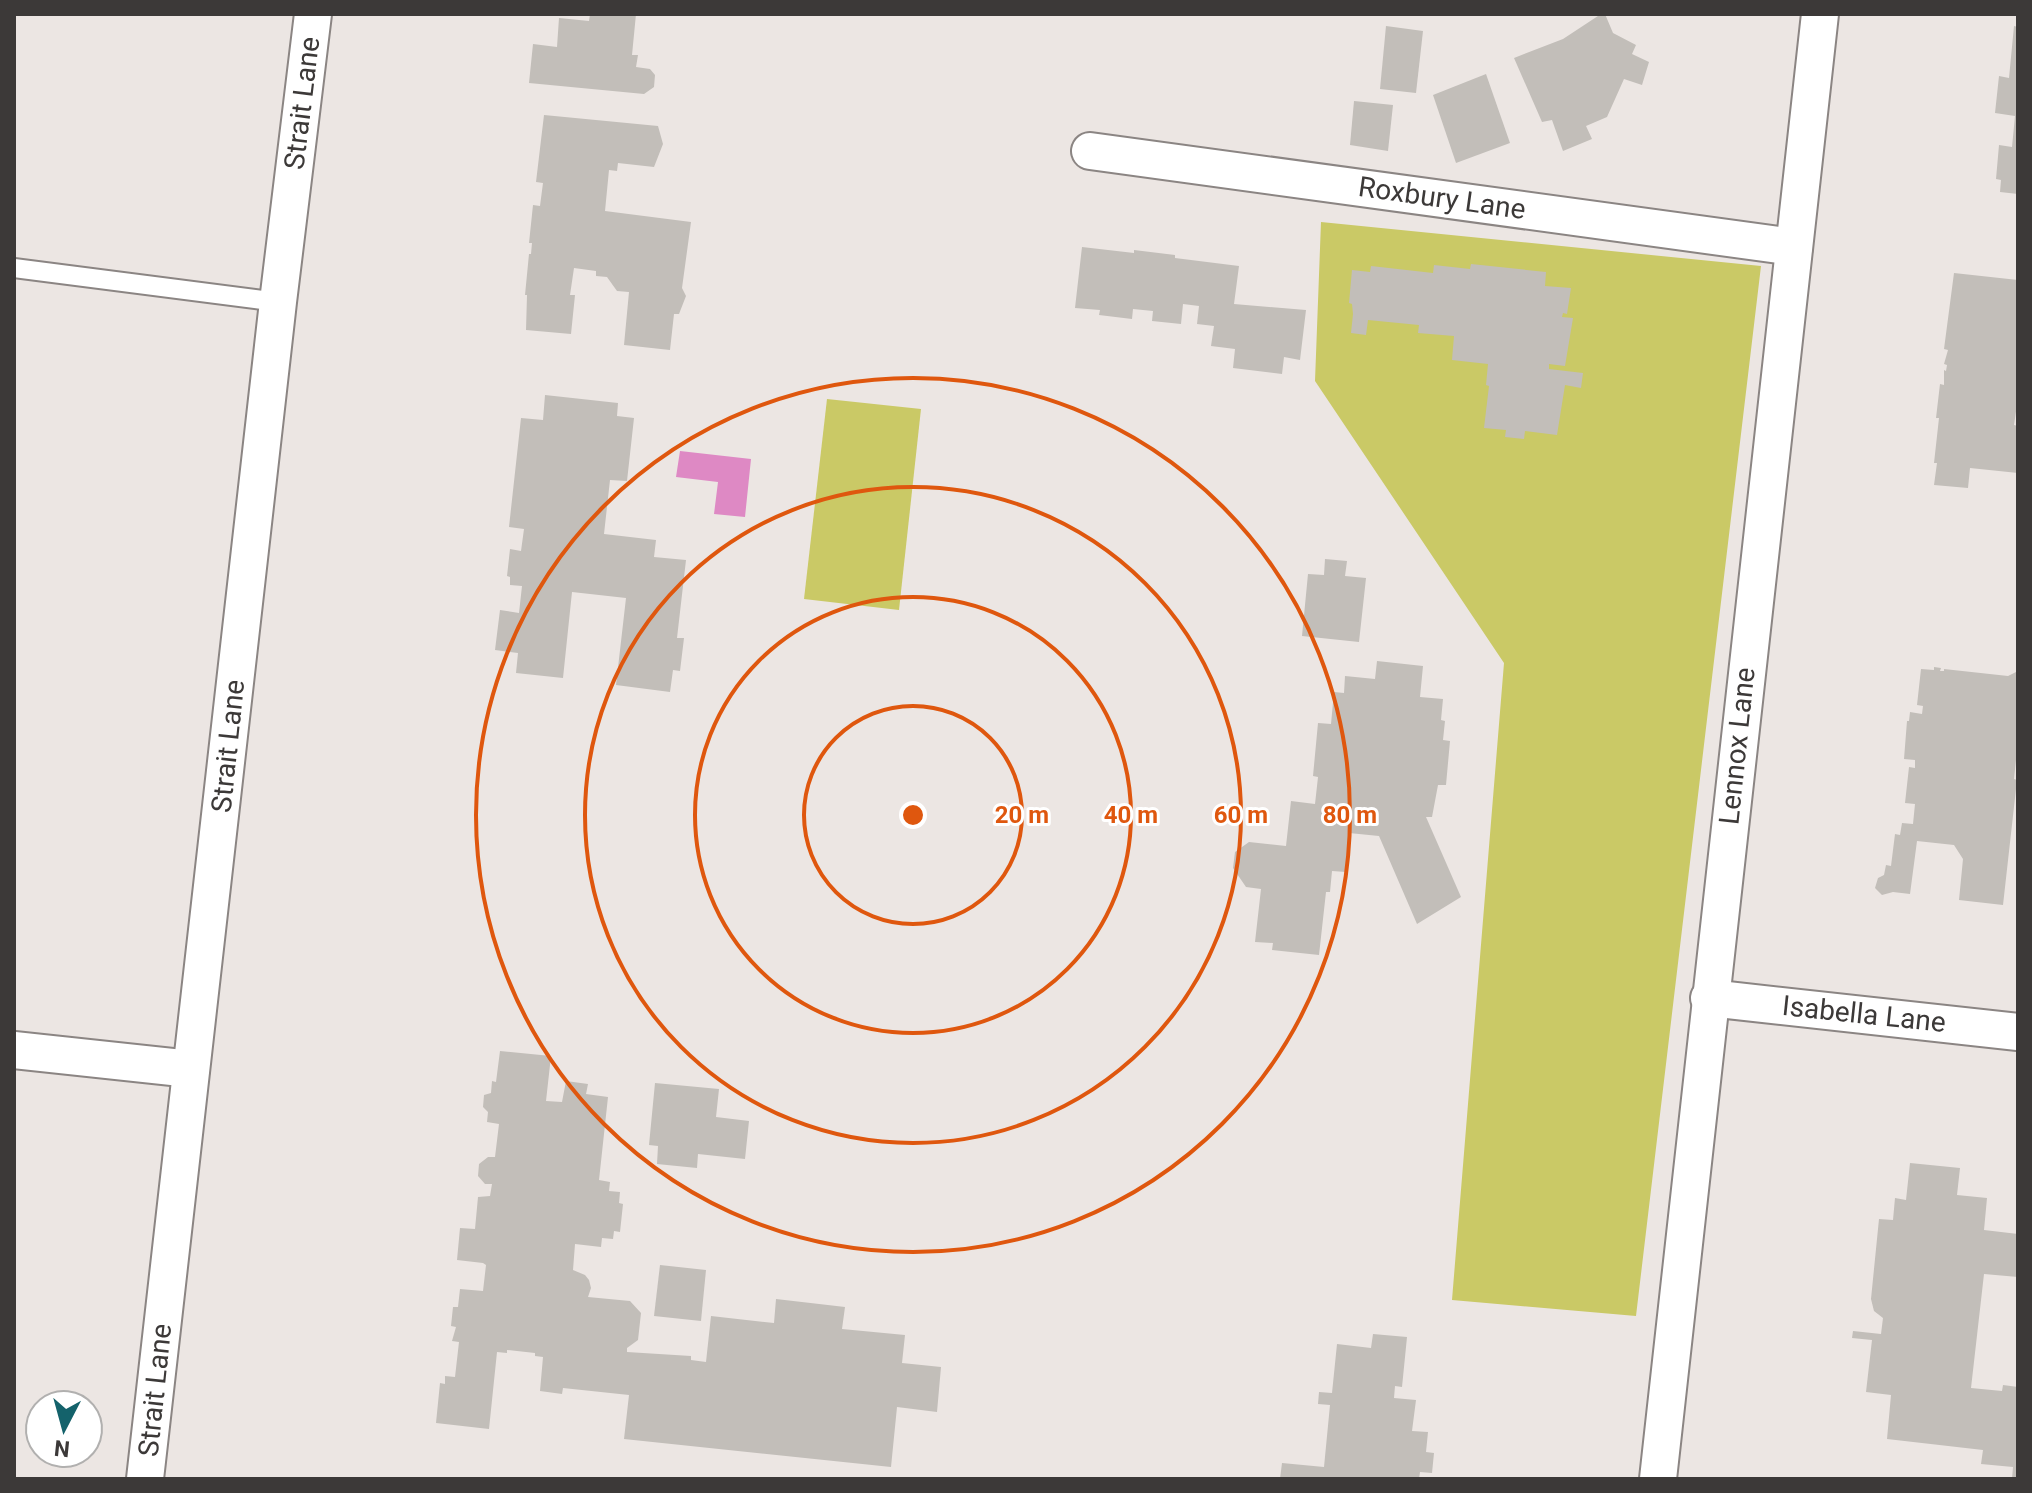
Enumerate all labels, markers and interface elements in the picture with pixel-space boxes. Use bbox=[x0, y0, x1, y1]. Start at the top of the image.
street label: Strait Lane bbox=[277, 35, 327, 171]
street label: Roxbury Lane bbox=[1356, 170, 1528, 226]
street label: Lennox Lane bbox=[1712, 666, 1762, 826]
street label: Strait Lane bbox=[205, 678, 251, 814]
centre of rings bbox=[899, 801, 927, 829]
text: 20 m bbox=[995, 801, 1049, 829]
text: 40 m bbox=[1104, 801, 1158, 829]
text: 60 m bbox=[1214, 801, 1268, 829]
text: 80 m bbox=[1323, 801, 1377, 829]
street label: Isabella Lane bbox=[1781, 989, 1947, 1039]
street label: Strait Lane bbox=[132, 1322, 178, 1458]
north arrow bbox=[24, 1389, 104, 1469]
text: N bbox=[53, 1435, 71, 1462]

